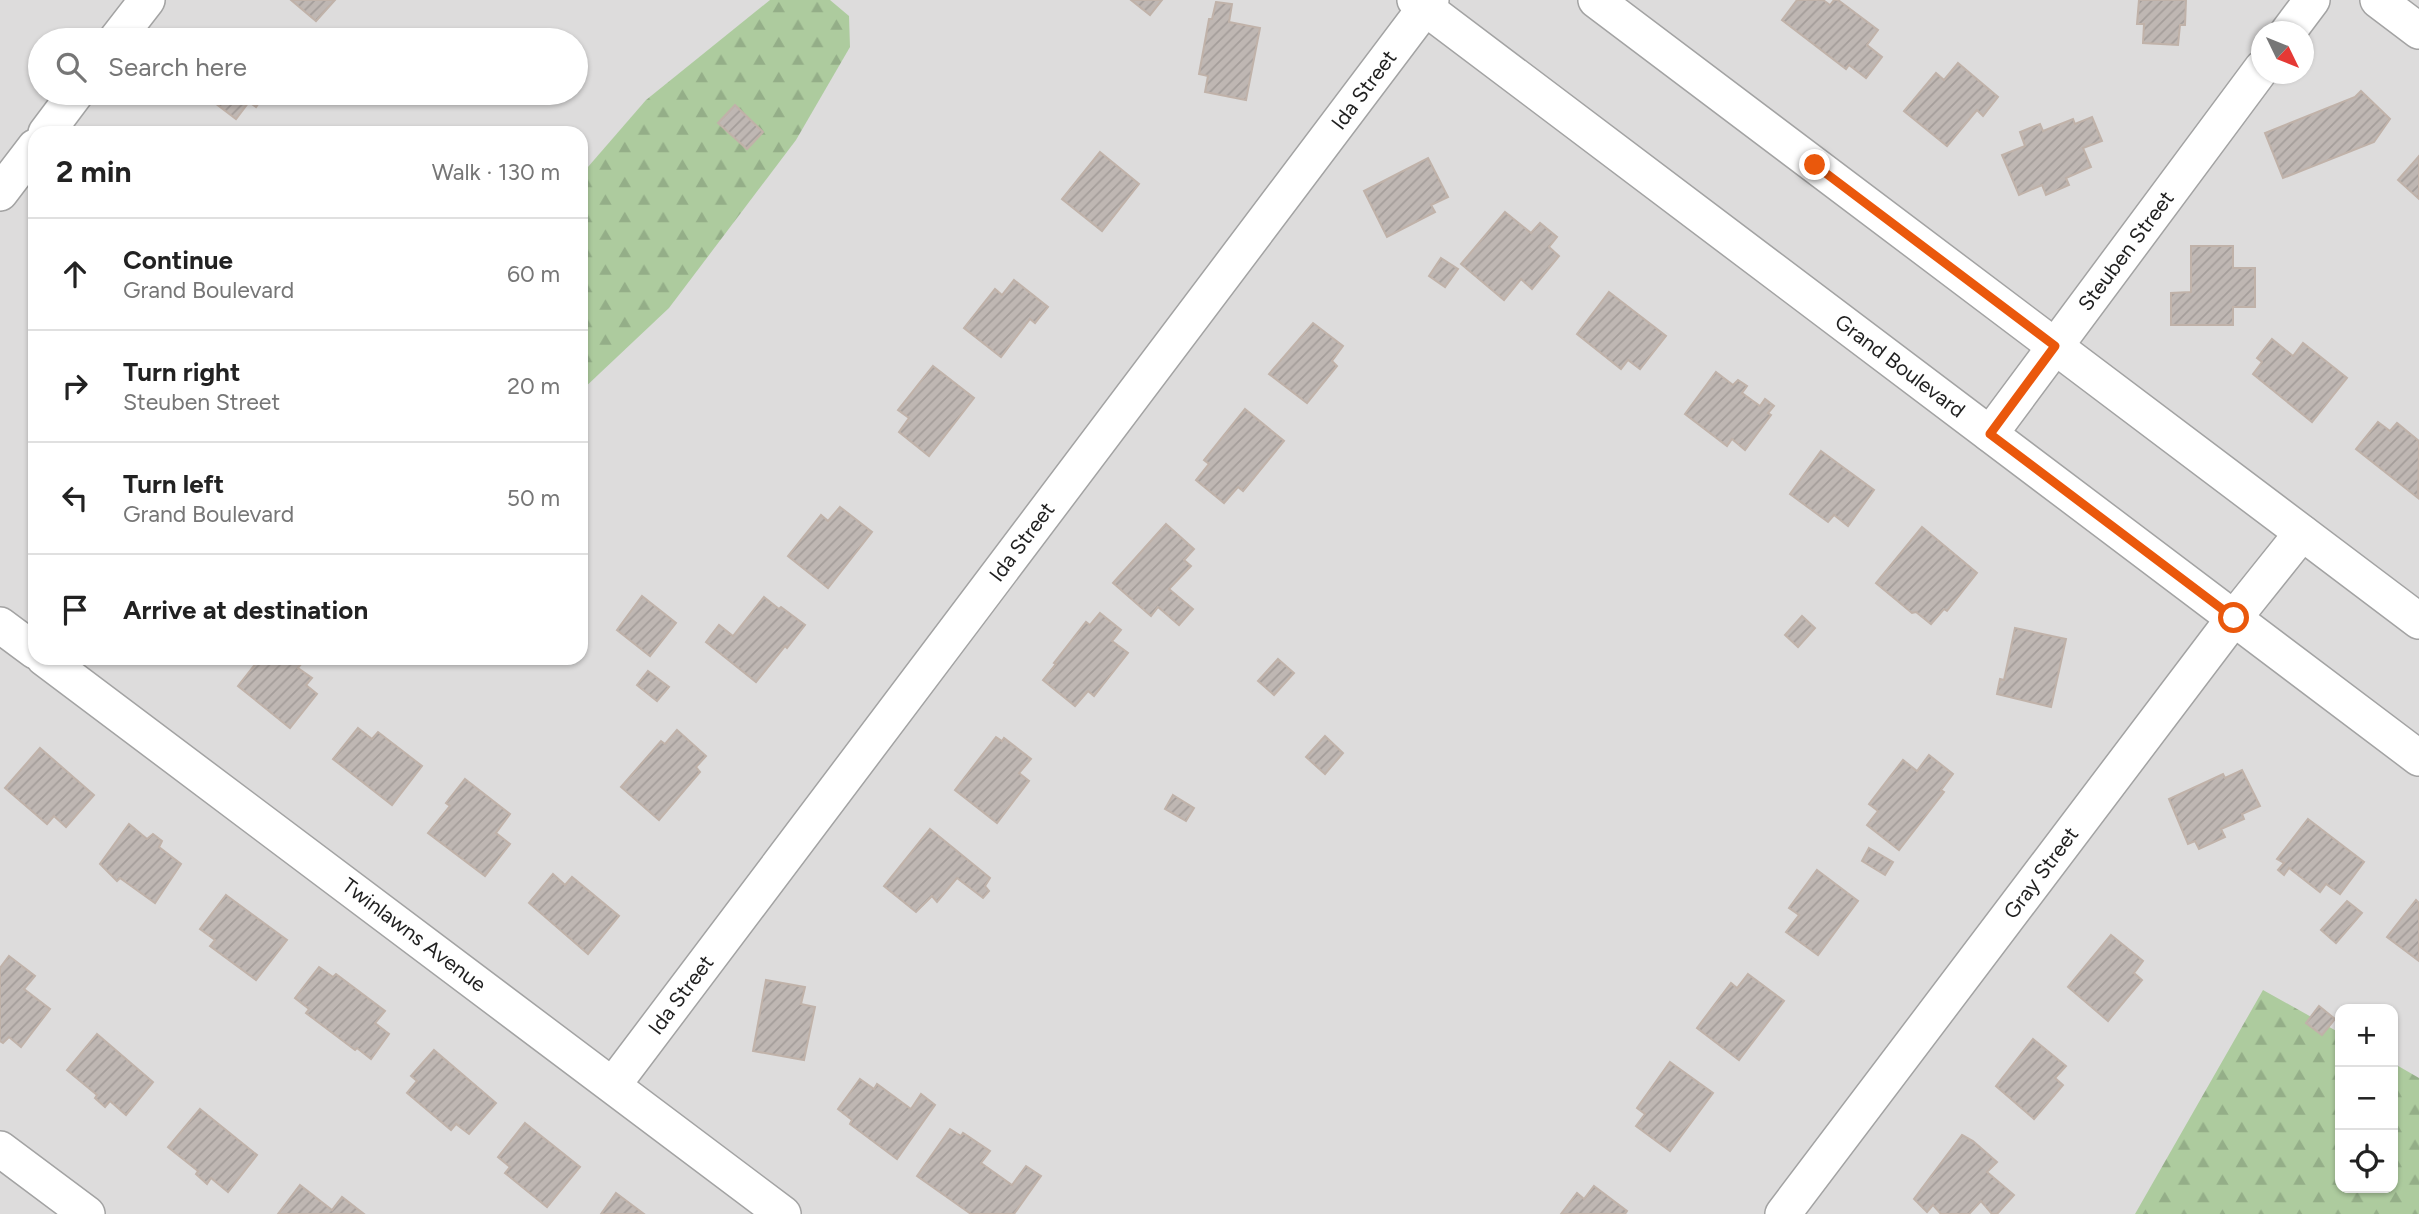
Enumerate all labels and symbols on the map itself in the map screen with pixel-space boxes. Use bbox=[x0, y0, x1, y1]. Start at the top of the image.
north arrow bbox=[2251, 21, 2314, 84]
street label: Ida Street bbox=[1326, 45, 1402, 134]
route end bbox=[1799, 149, 1830, 180]
street label: Steuben Street bbox=[2072, 186, 2179, 316]
street label: Grand Boulevard bbox=[1830, 309, 1970, 423]
street label: Ida Street bbox=[984, 497, 1060, 586]
route start bbox=[2218, 602, 2249, 633]
street label: Gray Street bbox=[1998, 822, 2083, 924]
street label: Twinlawns Avenue bbox=[337, 872, 491, 997]
street label: Ida Street bbox=[643, 950, 719, 1039]

